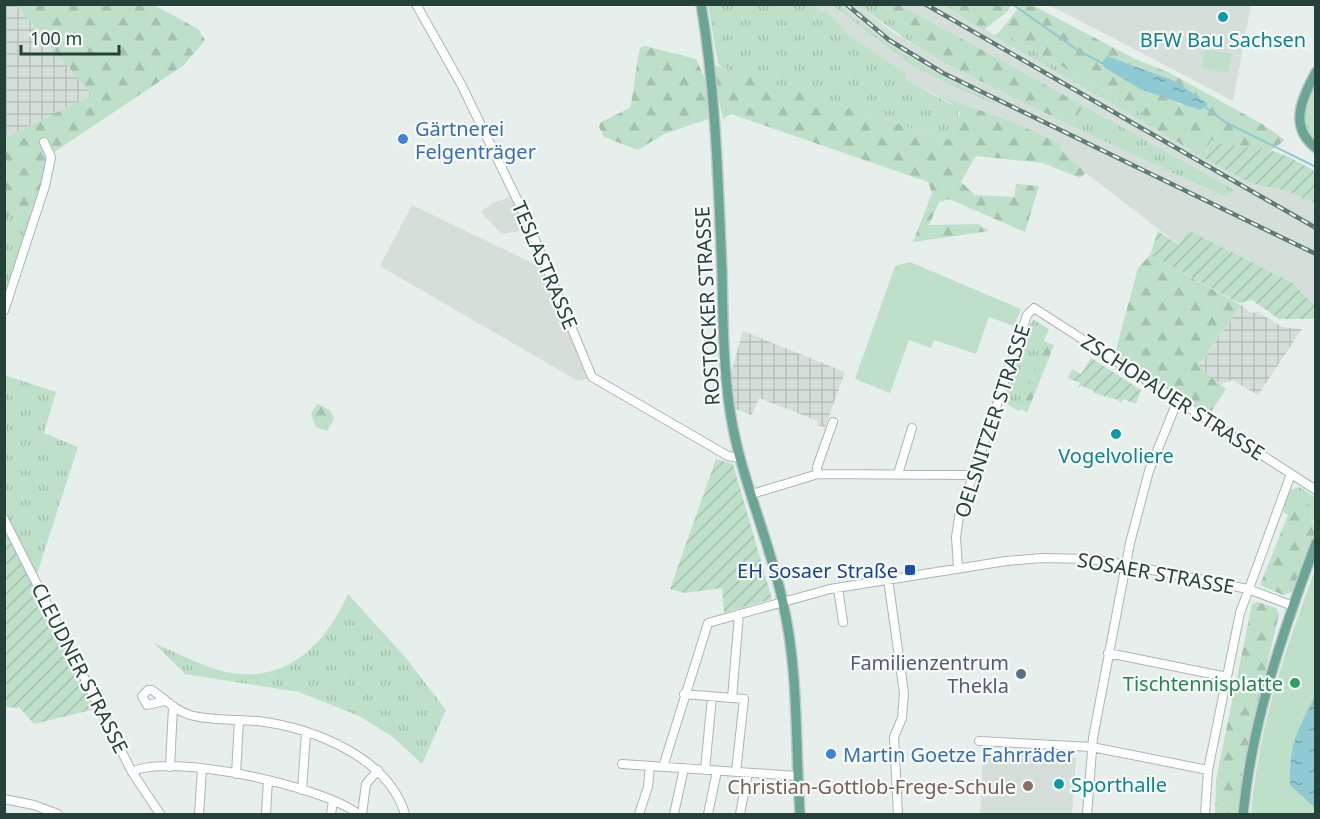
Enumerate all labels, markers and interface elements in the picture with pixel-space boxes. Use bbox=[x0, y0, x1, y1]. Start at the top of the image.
marker: BFW Bau Sachsen bbox=[1216, 10, 1230, 24]
scale bar bbox=[21, 18, 118, 56]
text: 100 m bbox=[30, 26, 82, 50]
place label: BFW Bau Sachsen bbox=[1140, 26, 1306, 53]
place label: Gärtnerei Felgenträger bbox=[415, 115, 536, 165]
marker: Gärtnerei Felgenträger bbox=[396, 132, 410, 146]
street label: TESLASTRASSE bbox=[506, 197, 584, 333]
street label: ROSTOCKER STRASSE bbox=[688, 206, 726, 406]
street label: OELSNITZER STRASSE bbox=[948, 321, 1036, 521]
street label: ZSCHOPAUER STRASSE bbox=[1076, 328, 1270, 466]
marker: Vogelvoliere bbox=[1109, 427, 1123, 441]
place label: Vogelvoliere bbox=[1058, 442, 1174, 469]
street label: SOSAER STRASSE bbox=[1075, 546, 1237, 600]
place label: EH Sosaer Straße bbox=[737, 557, 898, 584]
marker: EH Sosaer Straße bbox=[903, 563, 917, 577]
street label: CLEUDNER STRASSE bbox=[25, 578, 135, 758]
place label: Familienzentrum Thekla bbox=[850, 649, 1009, 699]
marker: Familienzentrum Thekla bbox=[1014, 667, 1028, 681]
place label: Tischtennisplatte bbox=[1123, 670, 1283, 697]
marker: Tischtennisplatte bbox=[1288, 676, 1302, 690]
place label: Martin Goetze Fahrräder bbox=[843, 741, 1075, 768]
marker: Martin Goetze Fahrräder bbox=[824, 747, 838, 761]
place label: Sporthalle bbox=[1071, 771, 1167, 798]
place label: Christian-Gottlob-Frege-Schule bbox=[727, 773, 1016, 800]
marker: Sporthalle bbox=[1052, 777, 1066, 791]
marker: Christian-Gottlob-Frege-Schule bbox=[1021, 779, 1035, 793]

